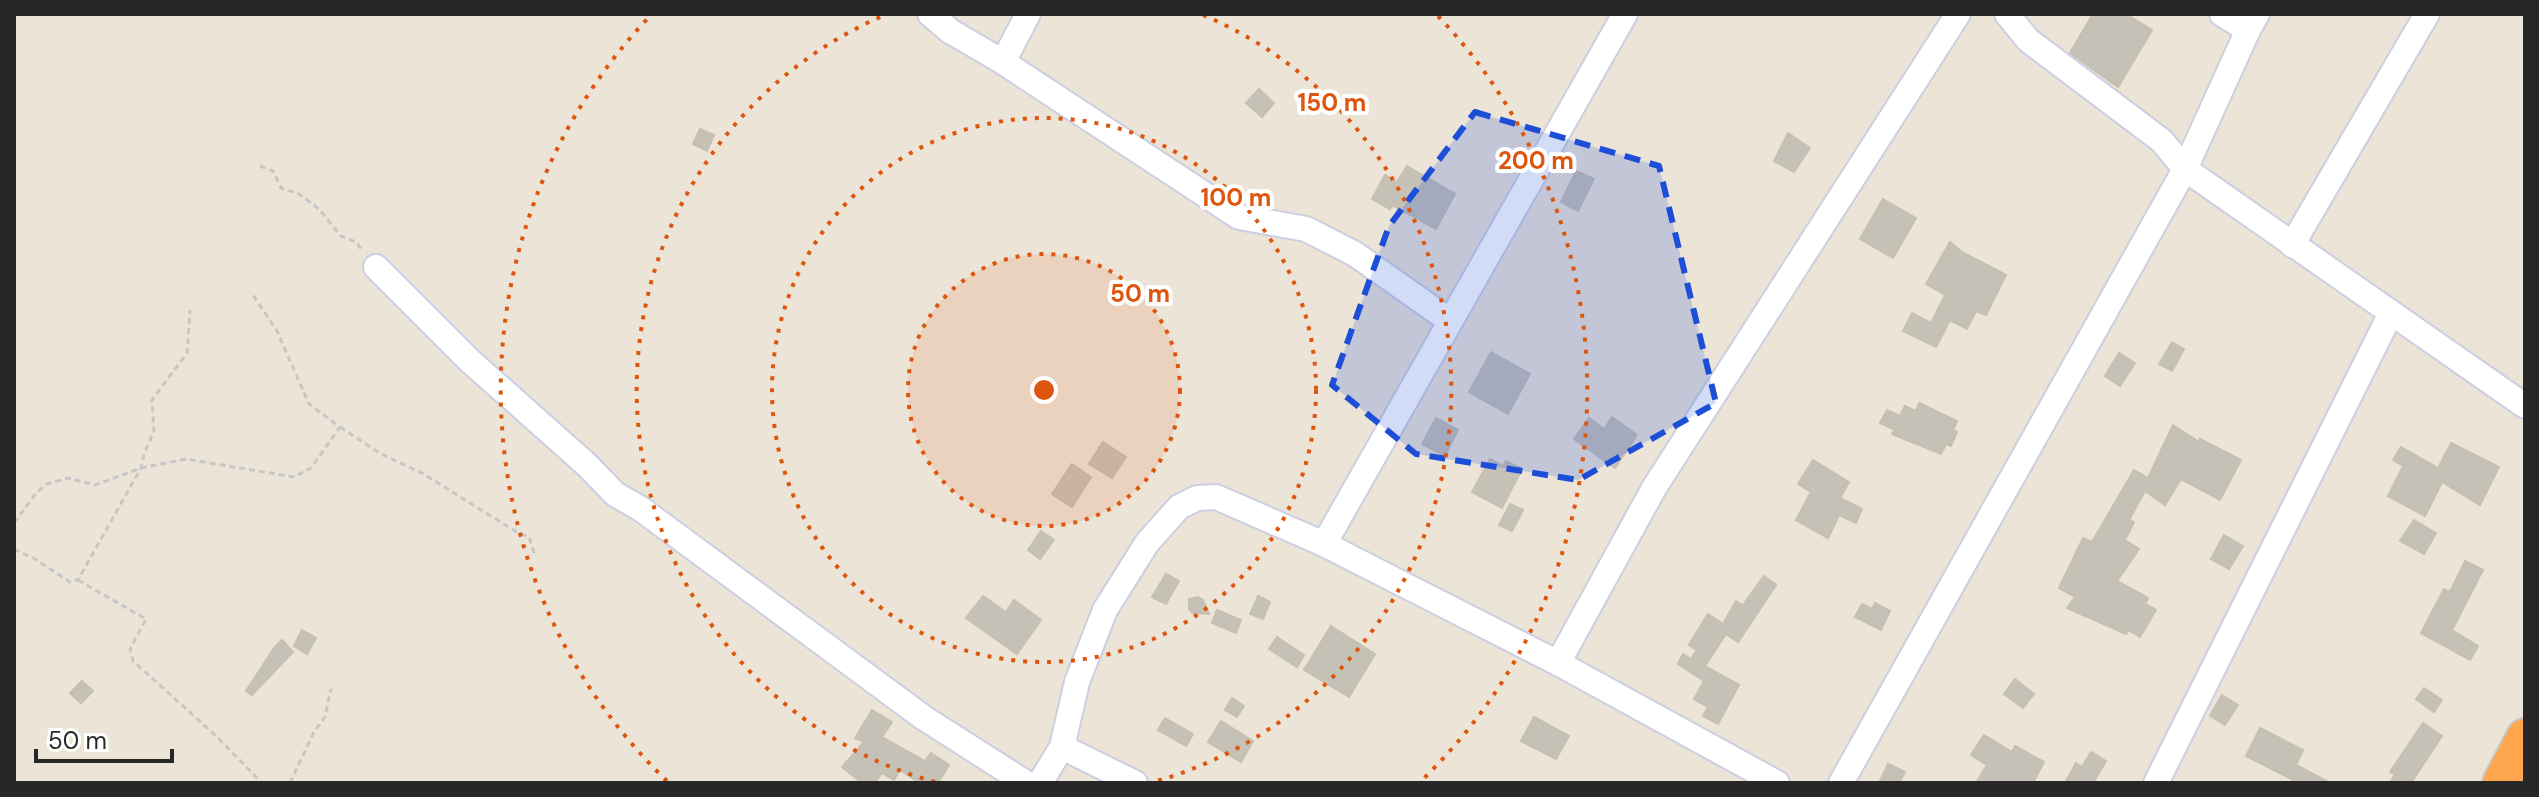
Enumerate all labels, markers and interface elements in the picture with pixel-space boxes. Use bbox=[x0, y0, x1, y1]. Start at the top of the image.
text: 150 m bbox=[1298, 87, 1366, 118]
text: 200 m bbox=[1498, 145, 1574, 176]
text: 100 m bbox=[1201, 182, 1271, 213]
text: 50 m bbox=[1110, 278, 1170, 309]
centre of rings bbox=[1030, 376, 1058, 404]
scale bar bbox=[36, 713, 172, 763]
text: 50 m bbox=[48, 725, 107, 756]

